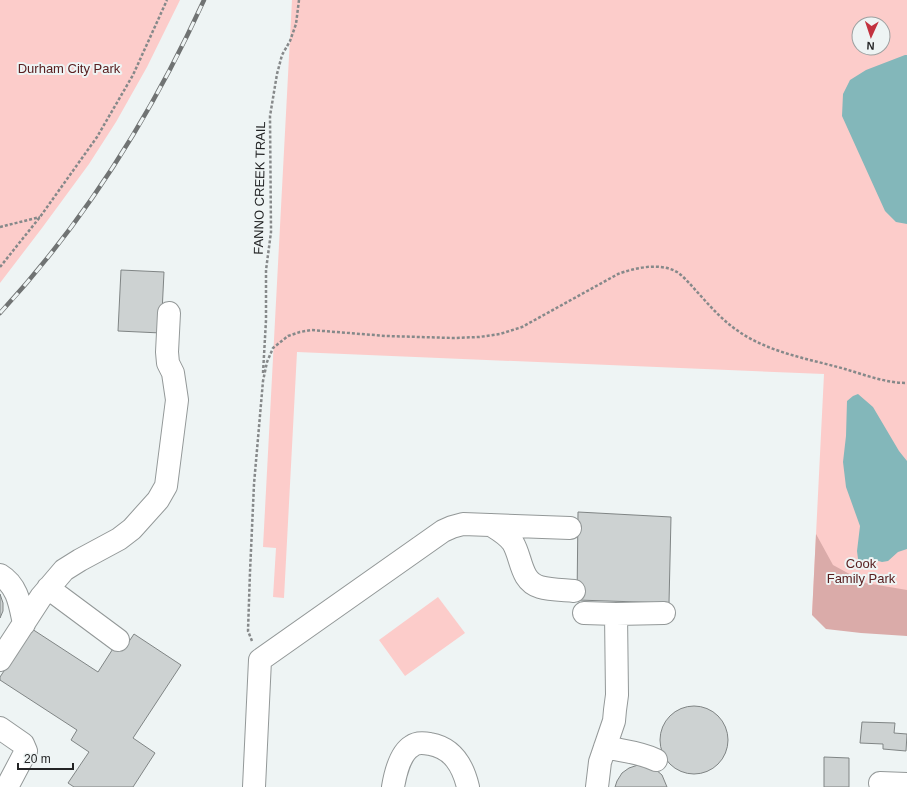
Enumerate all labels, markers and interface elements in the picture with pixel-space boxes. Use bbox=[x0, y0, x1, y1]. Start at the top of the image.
north arrow bbox=[851, 16, 891, 56]
text: N bbox=[866, 40, 875, 52]
park label: Durham City Park bbox=[18, 61, 121, 76]
street label: FANNO CREEK TRAIL bbox=[251, 121, 268, 255]
park label: Cook Family Park bbox=[827, 556, 896, 586]
scale bar bbox=[18, 745, 73, 771]
text: 20 m bbox=[24, 752, 51, 766]

